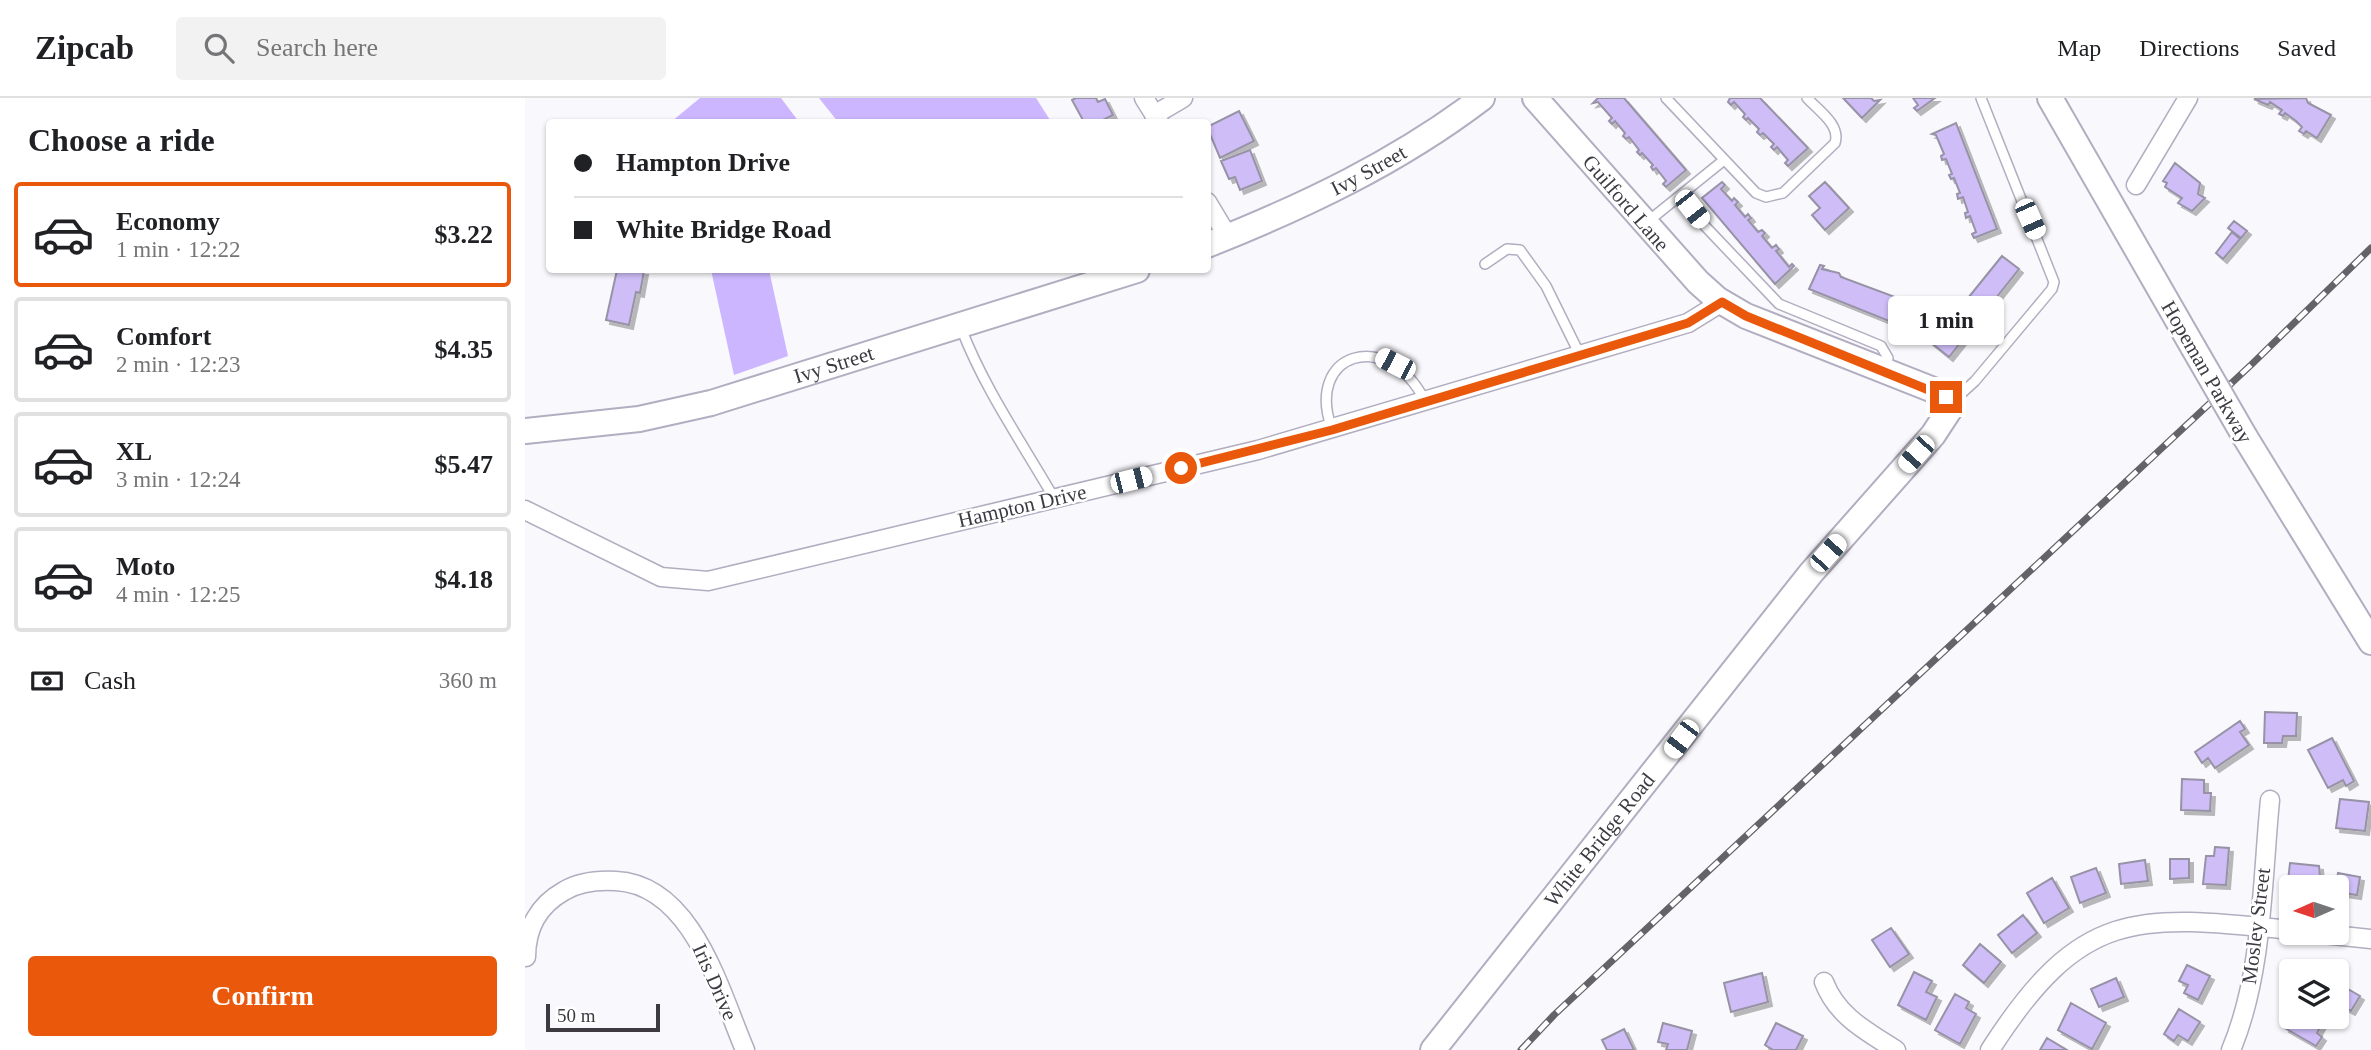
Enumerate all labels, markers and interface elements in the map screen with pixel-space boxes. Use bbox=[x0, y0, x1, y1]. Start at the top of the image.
search box bbox=[176, 17, 666, 80]
icon: search bbox=[200, 29, 238, 67]
text: Zipcab bbox=[35, 30, 134, 66]
text: Search here bbox=[256, 33, 378, 62]
text: Map bbox=[2057, 35, 2101, 61]
text: Directions bbox=[2139, 35, 2239, 61]
text: Saved bbox=[2277, 35, 2336, 61]
text: Choose a ride bbox=[28, 122, 215, 158]
street label: Ivy Street bbox=[1327, 140, 1411, 201]
text: Hampton Drive bbox=[616, 148, 790, 177]
street label: Guilford Lane bbox=[1578, 150, 1674, 256]
car bbox=[1671, 186, 1714, 232]
car bbox=[2012, 196, 2049, 242]
icon: car bbox=[32, 203, 95, 266]
text: Economy bbox=[116, 207, 220, 236]
text: White Bridge Road bbox=[616, 215, 831, 244]
text: $3.22 bbox=[435, 220, 493, 249]
text: 1 min · 12:22 bbox=[116, 237, 241, 262]
callout: 1 min bbox=[1888, 296, 2004, 344]
street label: Hopeman Parkway bbox=[2157, 297, 2258, 448]
text: 1 min bbox=[1918, 308, 1974, 333]
icon: car bbox=[32, 318, 95, 381]
text: Comfort bbox=[116, 322, 211, 351]
text: $4.35 bbox=[435, 335, 493, 364]
street label: Ivy Street bbox=[791, 341, 877, 388]
car bbox=[1372, 345, 1419, 383]
text: 2 min · 12:23 bbox=[116, 352, 241, 377]
route end bbox=[1930, 381, 1962, 413]
car bbox=[1895, 431, 1938, 477]
icon: car bbox=[32, 433, 95, 496]
text: XL bbox=[116, 437, 152, 466]
text: $5.47 bbox=[435, 450, 493, 479]
route start bbox=[1165, 452, 1197, 484]
car bbox=[1109, 465, 1154, 495]
text: 3 min · 12:24 bbox=[116, 467, 241, 492]
street label: Hampton Drive bbox=[955, 480, 1089, 532]
car bbox=[1807, 530, 1850, 576]
icon: car bbox=[32, 548, 95, 611]
text: Moto bbox=[116, 552, 175, 581]
text: $4.18 bbox=[435, 565, 493, 594]
text: 4 min · 12:25 bbox=[116, 582, 241, 607]
icon: cash bbox=[28, 662, 66, 700]
text: Cash bbox=[84, 666, 136, 695]
text: 360 m bbox=[439, 668, 497, 693]
car bbox=[1660, 716, 1703, 762]
street label: White Bridge Road bbox=[1539, 768, 1660, 911]
street label: Mosley Street bbox=[2237, 866, 2275, 986]
north arrow bbox=[2279, 875, 2349, 945]
map controls bbox=[2279, 875, 2349, 1029]
street label: Iris Drive bbox=[688, 940, 742, 1024]
button: Confirm bbox=[28, 956, 497, 1036]
button: layers bbox=[2279, 959, 2349, 1029]
scale bar bbox=[546, 1001, 660, 1033]
text: 50 m bbox=[557, 1005, 596, 1026]

